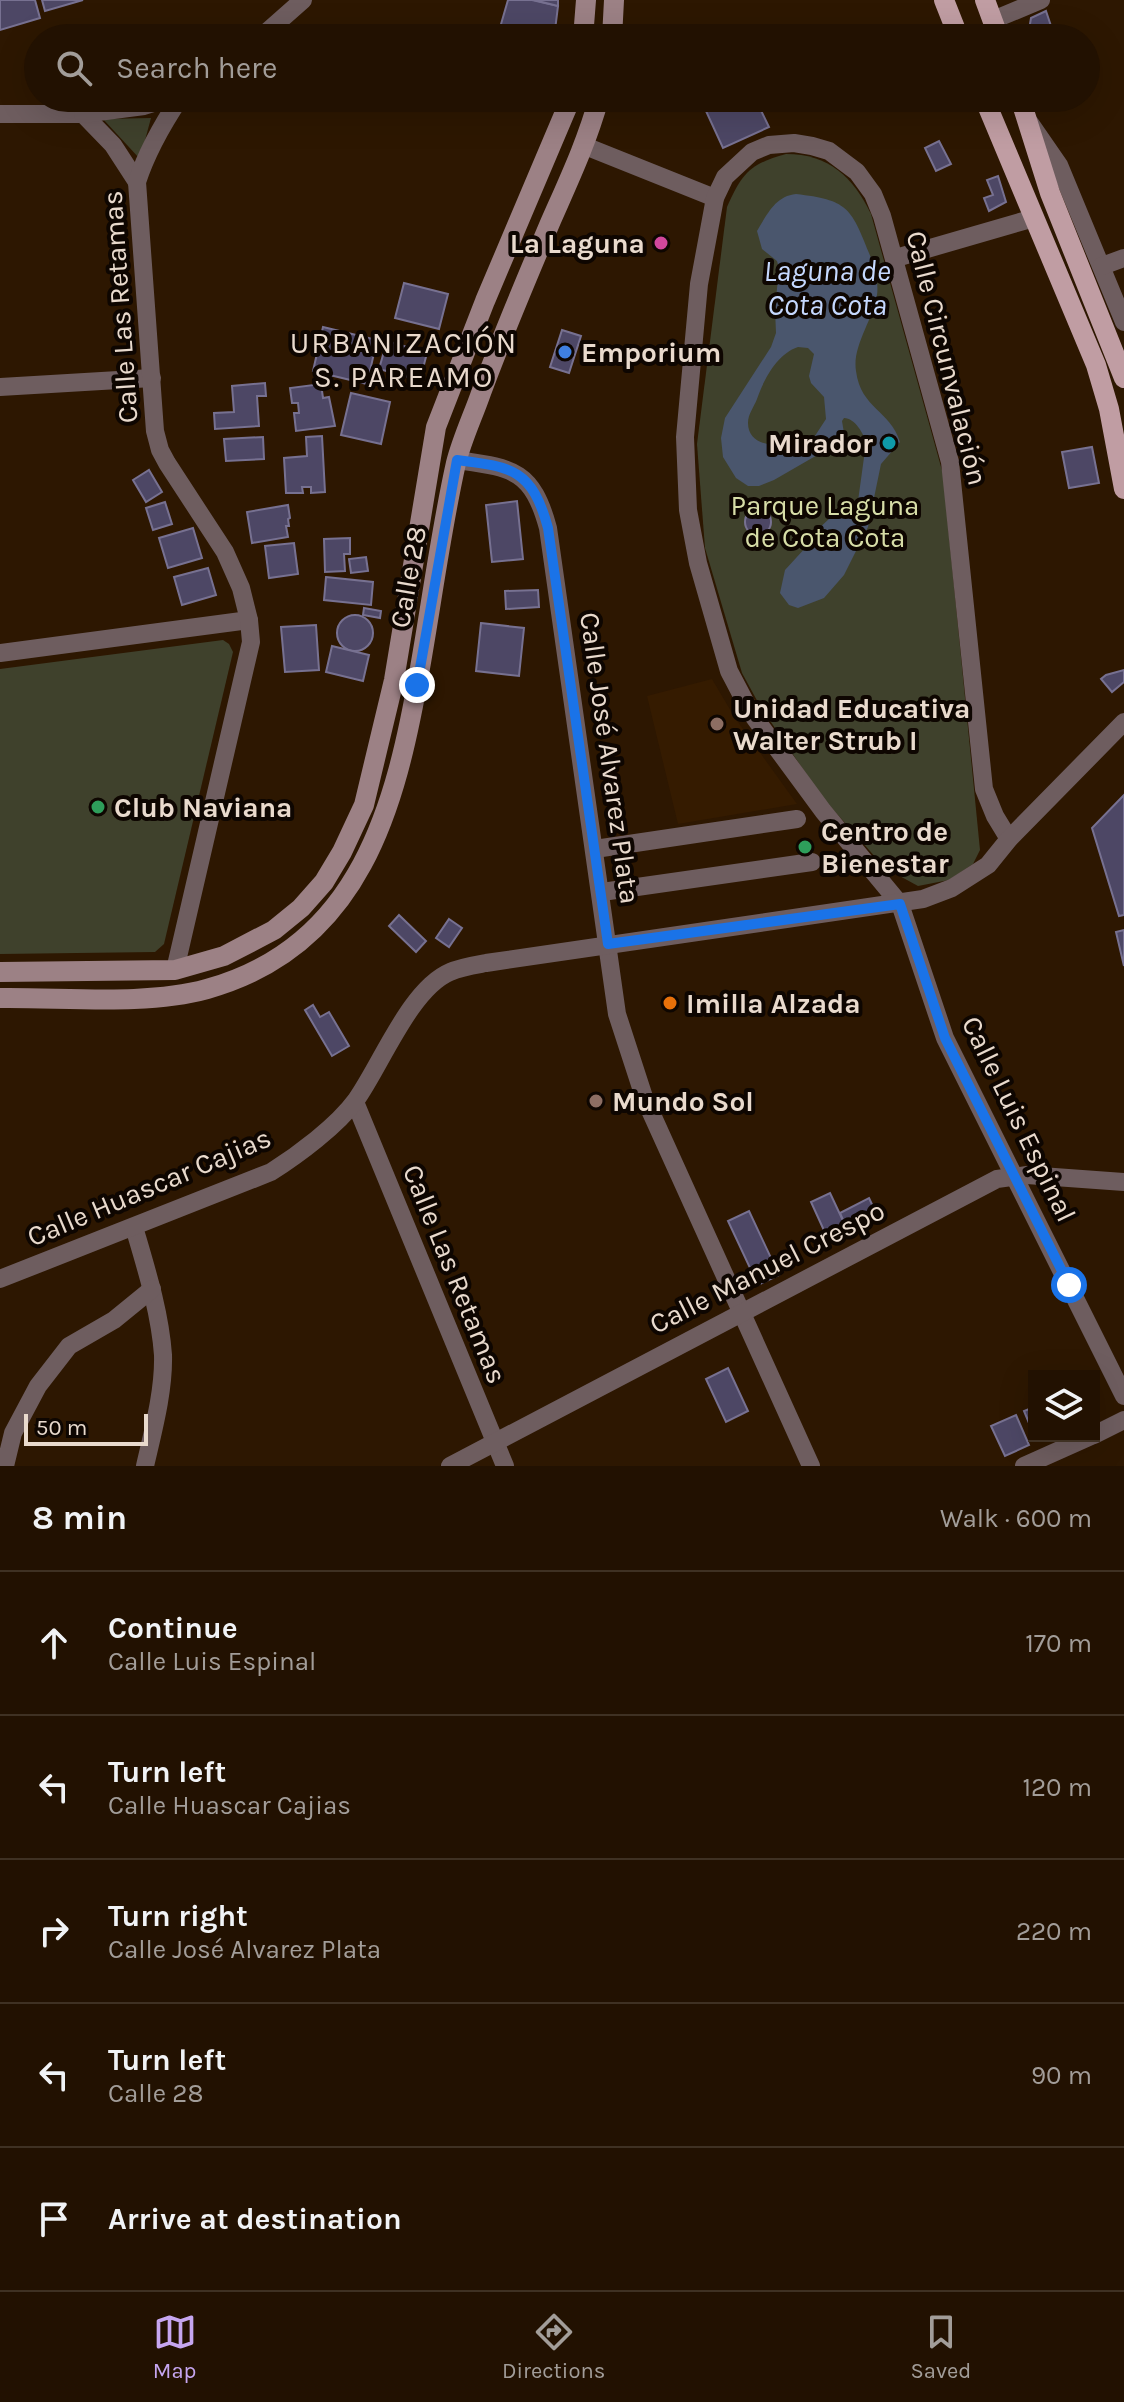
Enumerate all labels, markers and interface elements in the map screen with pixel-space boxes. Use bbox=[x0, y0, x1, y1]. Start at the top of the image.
search box bbox=[24, 24, 1100, 112]
icon: search bbox=[52, 46, 96, 90]
text: Search here bbox=[116, 50, 277, 86]
street label: Calle Las Retamas bbox=[95, 190, 145, 424]
place label: La Laguna bbox=[510, 227, 645, 260]
street label: Calle Circunvalación bbox=[899, 227, 995, 489]
marker: La Laguna bbox=[652, 234, 670, 252]
water label: Laguna de Cota Cota bbox=[763, 253, 891, 323]
district label: URBANIZACIÓN S. PAREAMO bbox=[290, 325, 518, 395]
place label: Emporium bbox=[581, 336, 721, 369]
marker: Emporium bbox=[556, 343, 574, 361]
place label: Mirador bbox=[768, 427, 873, 460]
marker: Mirador bbox=[880, 434, 898, 452]
park label: Parque Laguna de Cota Cota bbox=[731, 489, 919, 554]
street label: Calle 28 bbox=[383, 524, 433, 630]
street label: Calle José Alvarez Plata bbox=[573, 610, 647, 906]
route end bbox=[399, 667, 435, 703]
place label: Unidad Educativa Walter Strub I bbox=[733, 692, 970, 757]
marker: Unidad Educativa Walter Strub I bbox=[708, 715, 726, 733]
place label: Club Naviana bbox=[114, 791, 292, 824]
marker: Club Naviana bbox=[89, 798, 107, 816]
place label: Centro de Bienestar bbox=[821, 815, 949, 880]
marker: Centro de Bienestar bbox=[796, 838, 814, 856]
place label: Imilla Alzada bbox=[686, 987, 861, 1020]
marker: Imilla Alzada bbox=[661, 994, 679, 1012]
street label: Calle Luis Espinal bbox=[955, 1011, 1083, 1227]
place label: Mundo Sol bbox=[612, 1085, 754, 1118]
marker: Mundo Sol bbox=[587, 1092, 605, 1110]
street label: Calle Huascar Cajias bbox=[22, 1121, 276, 1253]
street label: Calle Las Retamas bbox=[396, 1160, 514, 1388]
street label: Calle Manuel Crespo bbox=[644, 1193, 890, 1341]
route start bbox=[1051, 1267, 1087, 1303]
map controls bbox=[1028, 1370, 1100, 1442]
button: layers bbox=[1028, 1370, 1100, 1442]
scale bar bbox=[24, 1410, 148, 1446]
text: 50 m bbox=[36, 1415, 87, 1441]
text: 8 min bbox=[32, 1498, 127, 1538]
text: Walk · 600 m bbox=[940, 1503, 1092, 1534]
text: Continue bbox=[108, 1610, 238, 1646]
icon: ahead bbox=[32, 1621, 76, 1665]
text: 170 m bbox=[1025, 1628, 1092, 1659]
text: Calle Luis Espinal bbox=[108, 1646, 316, 1677]
text: Turn left bbox=[108, 1754, 226, 1790]
icon: left bbox=[32, 1765, 76, 1809]
text: 120 m bbox=[1022, 1772, 1092, 1803]
text: Calle Huascar Cajias bbox=[108, 1790, 351, 1821]
text: Turn right bbox=[108, 1898, 248, 1934]
icon: right bbox=[32, 1909, 76, 1953]
text: 220 m bbox=[1016, 1916, 1092, 1947]
text: Calle José Alvarez Plata bbox=[108, 1934, 381, 1965]
text: Turn left bbox=[108, 2042, 226, 2078]
icon: left bbox=[32, 2053, 76, 2097]
text: 90 m bbox=[1031, 2060, 1092, 2091]
text: Calle 28 bbox=[108, 2078, 203, 2109]
icon: arrive bbox=[32, 2197, 76, 2241]
text: Arrive at destination bbox=[108, 2201, 402, 2237]
tab: Map bbox=[153, 2310, 197, 2384]
tab: Directions bbox=[502, 2310, 605, 2384]
tab: Saved bbox=[911, 2310, 971, 2384]

